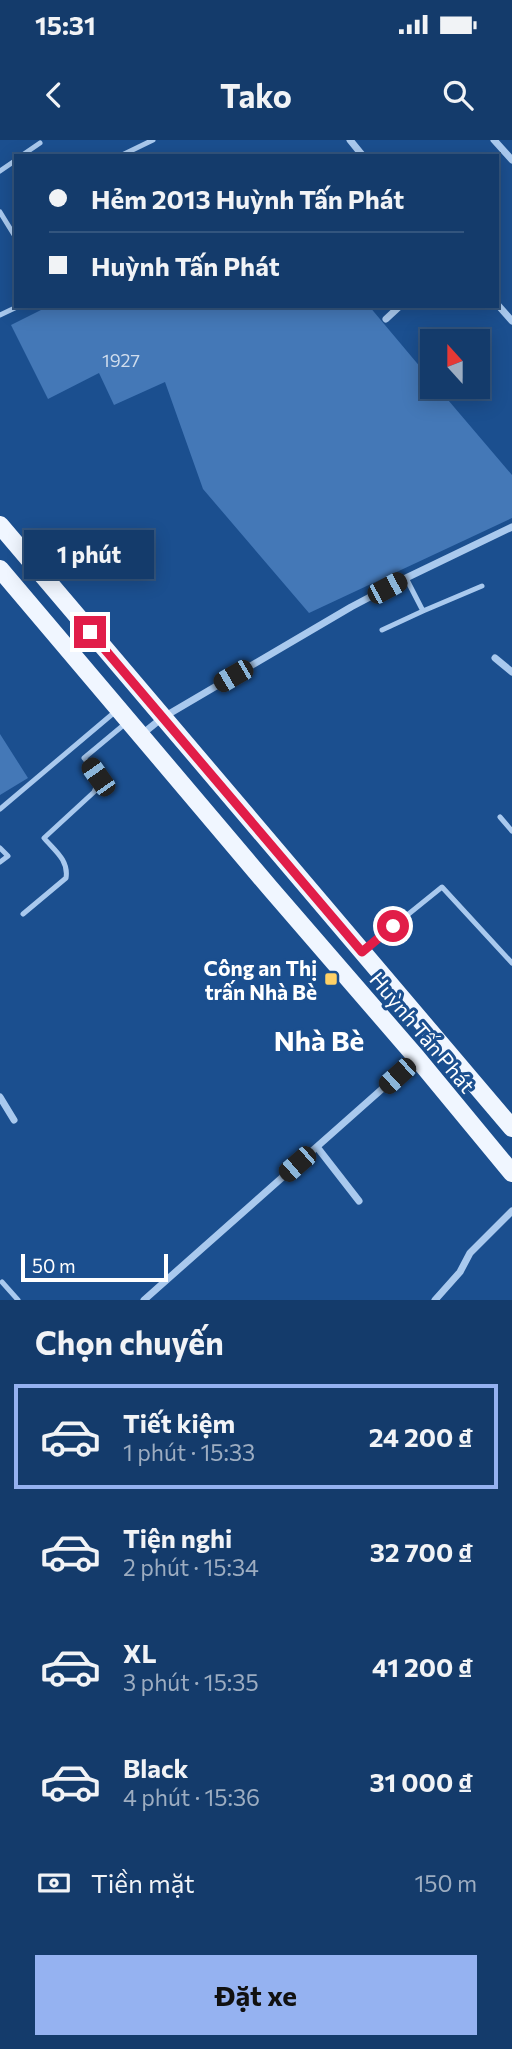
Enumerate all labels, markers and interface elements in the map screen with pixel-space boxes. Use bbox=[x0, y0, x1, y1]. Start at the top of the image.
text: 15:31 bbox=[35, 9, 96, 40]
text: Tako bbox=[220, 75, 292, 115]
icon: back bbox=[35, 76, 73, 114]
icon: search bbox=[439, 76, 477, 114]
text: Hẻm 2013 Huỳnh Tấn Phát bbox=[91, 183, 404, 214]
text: Huỳnh Tấn Phát bbox=[91, 250, 280, 281]
north arrow bbox=[420, 329, 490, 399]
map controls bbox=[420, 329, 490, 399]
house number: 1927 bbox=[102, 349, 140, 371]
callout: 1 phút bbox=[25, 531, 155, 580]
text: 1 phút bbox=[57, 540, 121, 568]
car bbox=[364, 569, 411, 607]
route end bbox=[74, 616, 106, 648]
car bbox=[210, 656, 257, 696]
car bbox=[78, 754, 119, 800]
route start bbox=[377, 910, 409, 942]
place label: Công an Thị trấn Nhà Bè bbox=[204, 955, 317, 1004]
street label: Huỳnh Tấn Phát bbox=[365, 967, 481, 1097]
marker: Công an Thị trấn Nhà Bè bbox=[323, 971, 339, 987]
district label: Nhà Bè bbox=[274, 1023, 364, 1057]
car bbox=[375, 1054, 420, 1098]
car bbox=[275, 1142, 320, 1186]
scale bar bbox=[21, 1251, 168, 1283]
text: 50 m bbox=[32, 1254, 76, 1277]
text: Chọn chuyến bbox=[35, 1322, 224, 1362]
icon: car bbox=[39, 1405, 102, 1468]
text: Tiết kiệm bbox=[123, 1407, 235, 1438]
text: 24 200 ₫ bbox=[369, 1421, 473, 1452]
text: 1 phút · 15:33 bbox=[123, 1438, 255, 1466]
icon: car bbox=[39, 1520, 102, 1583]
text: Tiện nghi bbox=[123, 1522, 232, 1553]
text: 32 700 ₫ bbox=[370, 1536, 473, 1567]
text: 2 phút · 15:34 bbox=[123, 1553, 259, 1581]
icon: car bbox=[39, 1635, 102, 1698]
text: XL bbox=[123, 1637, 157, 1668]
text: 41 200 ₫ bbox=[372, 1651, 473, 1682]
text: 3 phút · 15:35 bbox=[123, 1668, 259, 1696]
icon: car bbox=[39, 1750, 102, 1813]
text: Black bbox=[123, 1752, 189, 1783]
text: 31 000 ₫ bbox=[369, 1766, 473, 1797]
text: 4 phút · 15:36 bbox=[123, 1783, 260, 1811]
icon: cash bbox=[35, 1864, 73, 1902]
text: Tiền mặt bbox=[91, 1867, 195, 1898]
text: 150 m bbox=[414, 1869, 477, 1897]
button: Đặt xe bbox=[35, 1955, 477, 2035]

